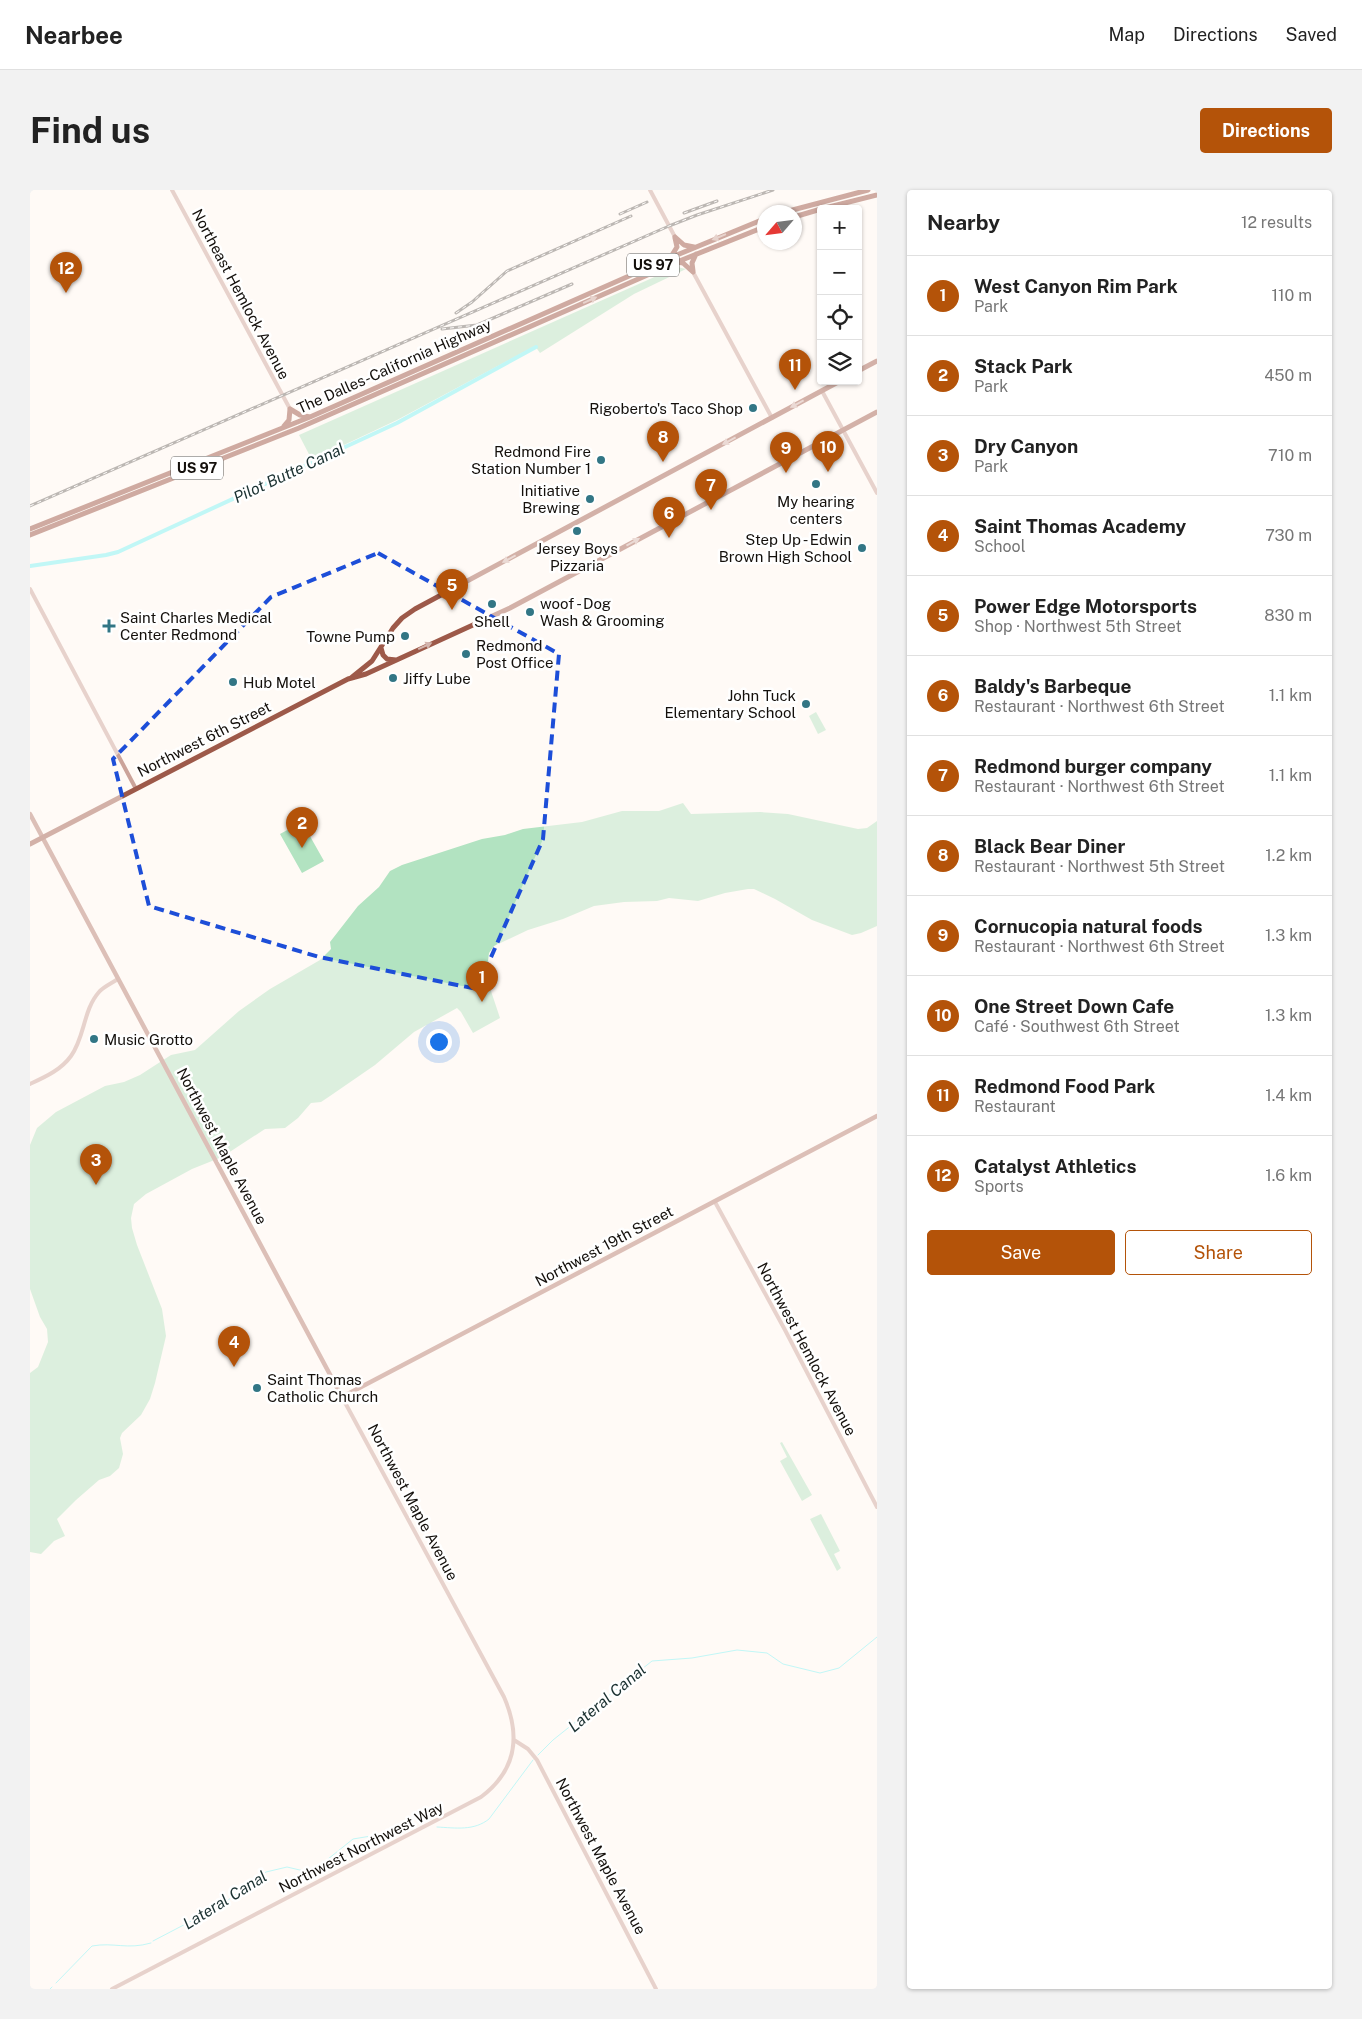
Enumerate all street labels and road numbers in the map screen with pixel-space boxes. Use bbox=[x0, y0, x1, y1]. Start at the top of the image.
street label: Northeast Hemlock Avenue bbox=[189, 206, 293, 382]
road number: US 97 bbox=[627, 254, 679, 276]
street label: The Dalles-California Highway bbox=[294, 315, 494, 417]
road number: US 97 bbox=[171, 456, 223, 480]
street label: Northwest 6th Street bbox=[134, 698, 274, 780]
street label: Northwest Maple Avenue bbox=[173, 1065, 271, 1227]
street label: Northwest 19th Street bbox=[532, 1202, 676, 1290]
street label: Northwest Hemlock Avenue bbox=[754, 1260, 860, 1438]
street label: Northwest Maple Avenue bbox=[364, 1421, 462, 1583]
street label: Northwest Maple Avenue bbox=[552, 1775, 650, 1937]
street label: Northwest Northwest Way bbox=[276, 1798, 446, 1896]

